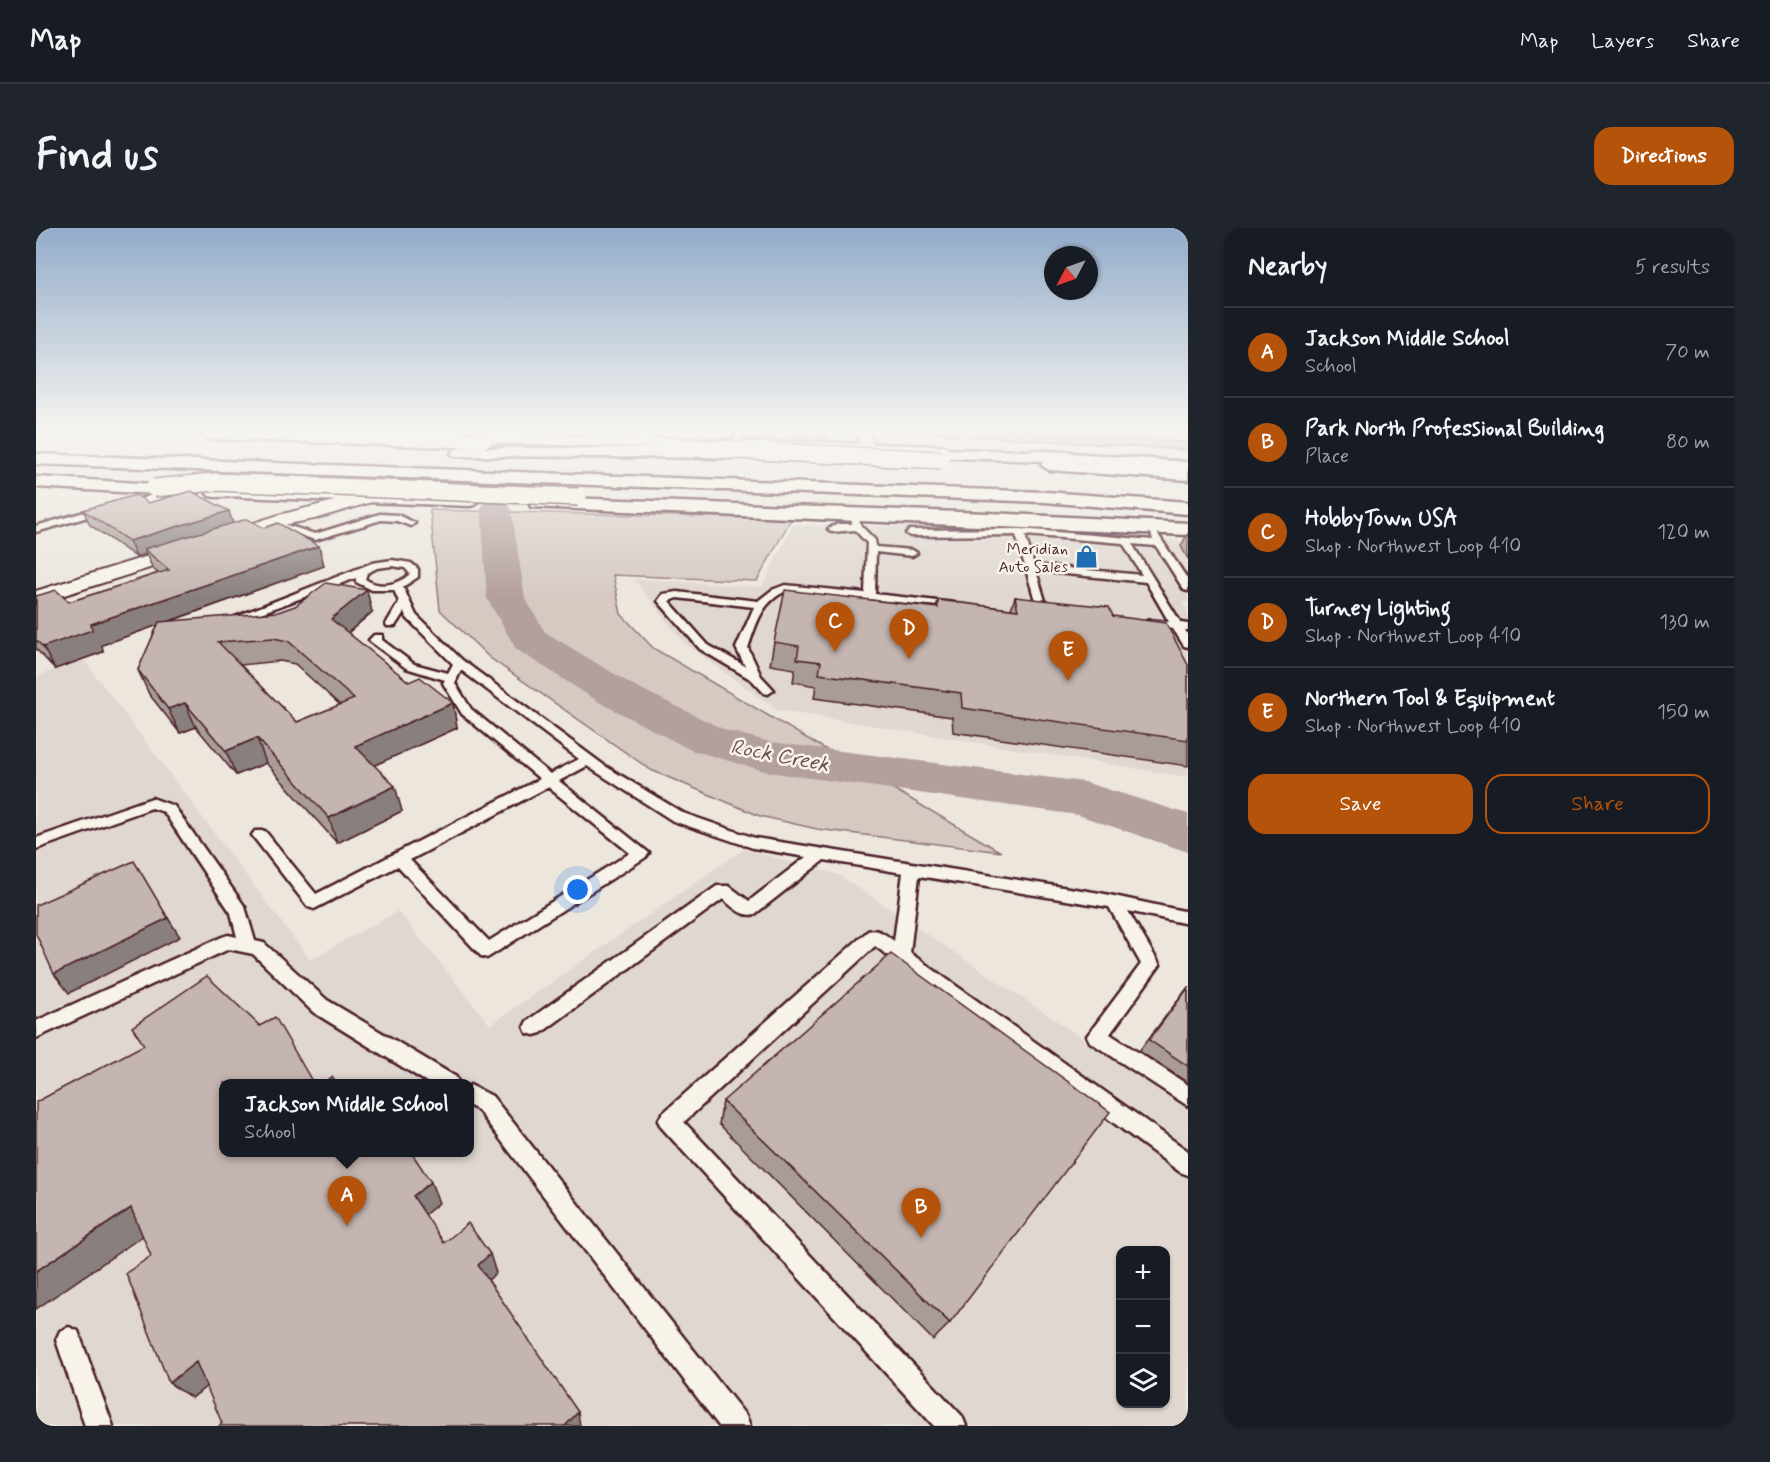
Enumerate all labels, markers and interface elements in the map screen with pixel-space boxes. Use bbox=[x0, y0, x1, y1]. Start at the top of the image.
text: Map bbox=[30, 23, 81, 60]
text: Map bbox=[1520, 27, 1558, 55]
text: Layers bbox=[1591, 27, 1654, 55]
text: Share bbox=[1687, 27, 1740, 55]
button: Directions bbox=[1594, 127, 1734, 185]
text: Find us bbox=[36, 129, 158, 184]
north arrow bbox=[1044, 246, 1098, 300]
text: Nearby bbox=[1248, 250, 1327, 284]
text: 5 results bbox=[1635, 254, 1710, 281]
text: Jackson Middle School bbox=[1305, 325, 1509, 353]
text: A bbox=[1261, 339, 1274, 366]
text: 70 m bbox=[1665, 339, 1710, 366]
text: School bbox=[1305, 353, 1357, 380]
text: Park North Professional Building bbox=[1305, 415, 1604, 443]
text: B bbox=[1261, 429, 1274, 456]
text: 80 m bbox=[1666, 429, 1710, 456]
text: Place bbox=[1305, 443, 1349, 470]
text: HobbyTown USA bbox=[1305, 505, 1458, 533]
text: C bbox=[1260, 519, 1275, 546]
text: 120 m bbox=[1657, 519, 1710, 546]
text: Shop · Northwest Loop 410 bbox=[1305, 533, 1521, 560]
place label: Meridian Auto Sales bbox=[999, 539, 1068, 578]
shop icon: Meridian Auto Sales bbox=[1073, 544, 1099, 570]
text: Turney Lighting bbox=[1305, 595, 1451, 623]
pin: C bbox=[816, 602, 854, 652]
text: D bbox=[1261, 609, 1274, 636]
text: 130 m bbox=[1659, 609, 1710, 636]
pin: D bbox=[890, 610, 928, 659]
text: Shop · Northwest Loop 410 bbox=[1305, 623, 1521, 650]
pin: E bbox=[1048, 632, 1088, 681]
text: Northern Tool & Equipment bbox=[1305, 685, 1555, 713]
text: E bbox=[1262, 699, 1273, 726]
text: 150 m bbox=[1657, 699, 1710, 726]
text: Shop · Northwest Loop 410 bbox=[1305, 713, 1521, 740]
water label: Rock Creek bbox=[728, 733, 831, 779]
button: Save bbox=[1248, 774, 1473, 834]
button: Share bbox=[1485, 774, 1710, 834]
your location bbox=[563, 875, 592, 904]
popup bbox=[219, 1079, 474, 1157]
text: Jackson Middle School bbox=[244, 1091, 449, 1119]
text: School bbox=[244, 1119, 296, 1146]
pin: A bbox=[328, 1176, 366, 1226]
pin: B bbox=[902, 1188, 940, 1238]
map controls bbox=[1116, 1246, 1170, 1408]
button: + bbox=[1116, 1246, 1170, 1300]
button: − bbox=[1116, 1300, 1170, 1354]
button: layers bbox=[1116, 1354, 1170, 1408]

